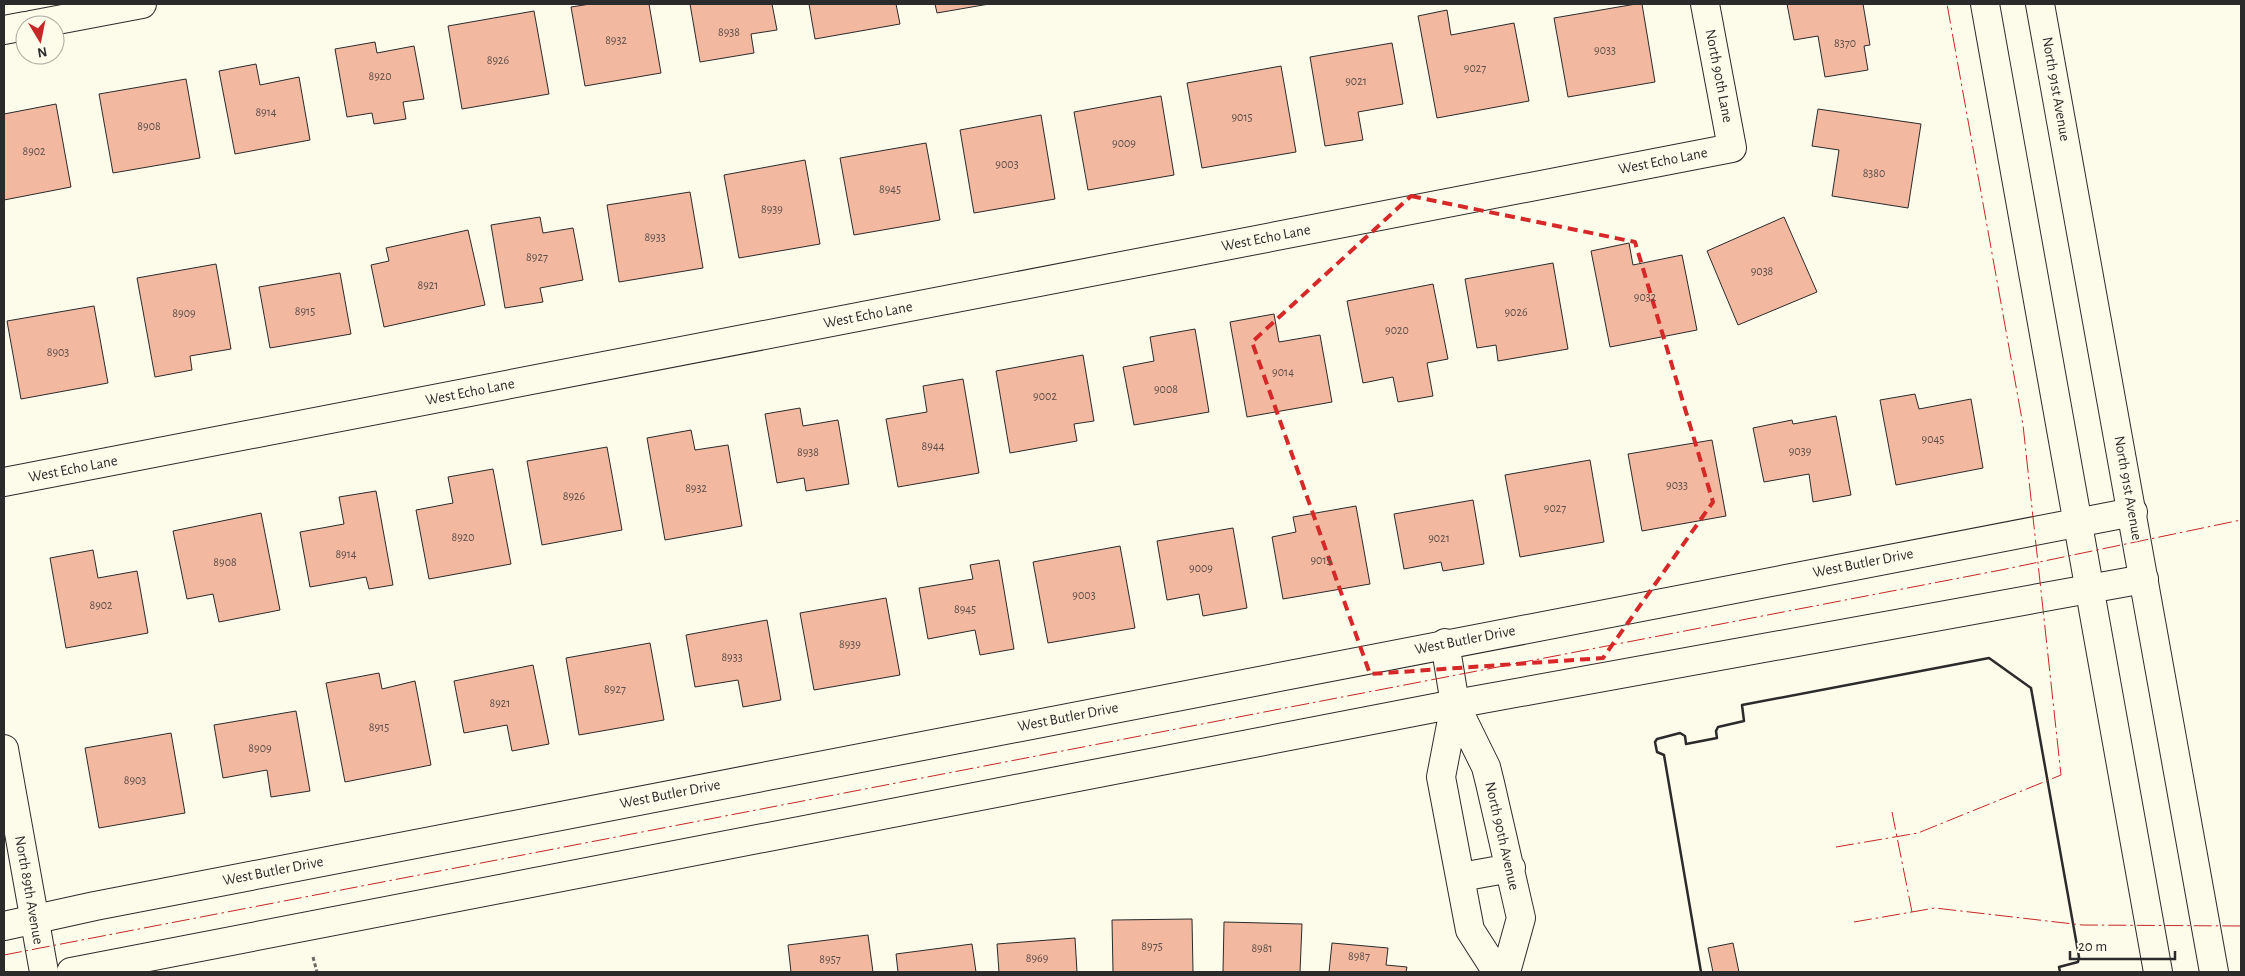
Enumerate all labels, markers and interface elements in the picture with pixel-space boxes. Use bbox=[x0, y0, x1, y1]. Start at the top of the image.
north arrow bbox=[15, 15, 65, 65]
house number: 8938 bbox=[718, 26, 740, 38]
street label: North 90th Lane bbox=[1703, 28, 1735, 124]
house number: 8932 bbox=[605, 34, 627, 46]
street label: North 91st Avenue bbox=[2039, 36, 2073, 142]
house number: 8370 bbox=[1834, 37, 1856, 49]
text: N bbox=[36, 44, 48, 60]
house number: 9033 bbox=[1594, 44, 1616, 56]
house number: 8926 bbox=[487, 54, 510, 66]
house number: 9027 bbox=[1464, 62, 1486, 74]
house number: 8920 bbox=[368, 70, 392, 82]
house number: 9021 bbox=[1345, 75, 1367, 87]
house number: 8914 bbox=[255, 106, 277, 118]
house number: 9015 bbox=[1231, 111, 1253, 123]
house number: 8908 bbox=[137, 120, 161, 132]
house number: 9009 bbox=[1112, 137, 1136, 149]
house number: 8902 bbox=[22, 145, 46, 157]
street label: West Echo Lane bbox=[1617, 145, 1709, 177]
house number: 9003 bbox=[995, 158, 1019, 170]
house number: 8380 bbox=[1863, 167, 1885, 179]
house number: 8945 bbox=[879, 183, 901, 195]
house number: 8939 bbox=[761, 203, 783, 215]
street label: West Echo Lane bbox=[1220, 222, 1312, 254]
house number: 8933 bbox=[644, 231, 666, 243]
house number: 8927 bbox=[526, 251, 548, 263]
house number: 9038 bbox=[1751, 265, 1774, 277]
house number: 8921 bbox=[418, 279, 438, 291]
house number: 9032 bbox=[1634, 291, 1657, 303]
street label: West Echo Lane bbox=[822, 299, 914, 331]
house number: 8915 bbox=[295, 305, 315, 317]
house number: 9026 bbox=[1504, 306, 1528, 318]
house number: 8909 bbox=[172, 307, 196, 319]
house number: 9020 bbox=[1385, 324, 1409, 336]
house number: 8903 bbox=[47, 346, 69, 358]
house number: 9014 bbox=[1272, 366, 1294, 378]
street label: West Echo Lane bbox=[424, 376, 516, 408]
house number: 9008 bbox=[1154, 383, 1178, 395]
house number: 9002 bbox=[1033, 390, 1057, 402]
house number: 9045 bbox=[1922, 433, 1944, 445]
street label: North 91st Avenue bbox=[2111, 435, 2145, 541]
house number: 8944 bbox=[922, 440, 945, 452]
house number: 9039 bbox=[1789, 445, 1812, 457]
house number: 8938 bbox=[797, 446, 819, 458]
street label: West Echo Lane bbox=[27, 453, 119, 485]
house number: 9033 bbox=[1666, 479, 1688, 491]
house number: 8932 bbox=[685, 482, 707, 494]
house number: 8926 bbox=[563, 490, 586, 502]
house number: 9027 bbox=[1544, 502, 1566, 514]
house number: 8920 bbox=[451, 531, 475, 543]
house number: 9021 bbox=[1428, 532, 1450, 544]
street label: West Butler Drive bbox=[1811, 546, 1915, 580]
house number: 8914 bbox=[335, 548, 357, 560]
house number: 9015 bbox=[1310, 554, 1332, 566]
house number: 8908 bbox=[213, 556, 237, 568]
house number: 9009 bbox=[1189, 562, 1213, 574]
house number: 9003 bbox=[1072, 589, 1096, 601]
house number: 8902 bbox=[89, 599, 113, 611]
house number: 8945 bbox=[954, 603, 976, 615]
street label: West Butler Drive bbox=[1413, 623, 1517, 657]
house number: 8939 bbox=[839, 638, 861, 650]
house number: 8933 bbox=[721, 651, 743, 663]
house number: 8927 bbox=[604, 683, 626, 695]
house number: 8921 bbox=[490, 697, 510, 709]
street label: West Butler Drive bbox=[1016, 700, 1120, 734]
house number: 8915 bbox=[369, 721, 389, 733]
house number: 8909 bbox=[248, 742, 272, 754]
house number: 8903 bbox=[124, 774, 146, 786]
street label: West Butler Drive bbox=[618, 777, 722, 811]
street label: North 90th Avenue bbox=[1482, 780, 1522, 892]
street label: North 89th Avenue bbox=[12, 835, 46, 946]
street label: West Butler Drive bbox=[221, 854, 325, 888]
scale bar bbox=[2070, 928, 2175, 960]
text: 20 m bbox=[2078, 939, 2107, 954]
house number: 8975 bbox=[1141, 940, 1163, 952]
house number: 8981 bbox=[1251, 942, 1273, 954]
house number: 8987 bbox=[1348, 950, 1370, 962]
house number: 8969 bbox=[1026, 952, 1049, 964]
house number: 8957 bbox=[819, 953, 841, 965]

